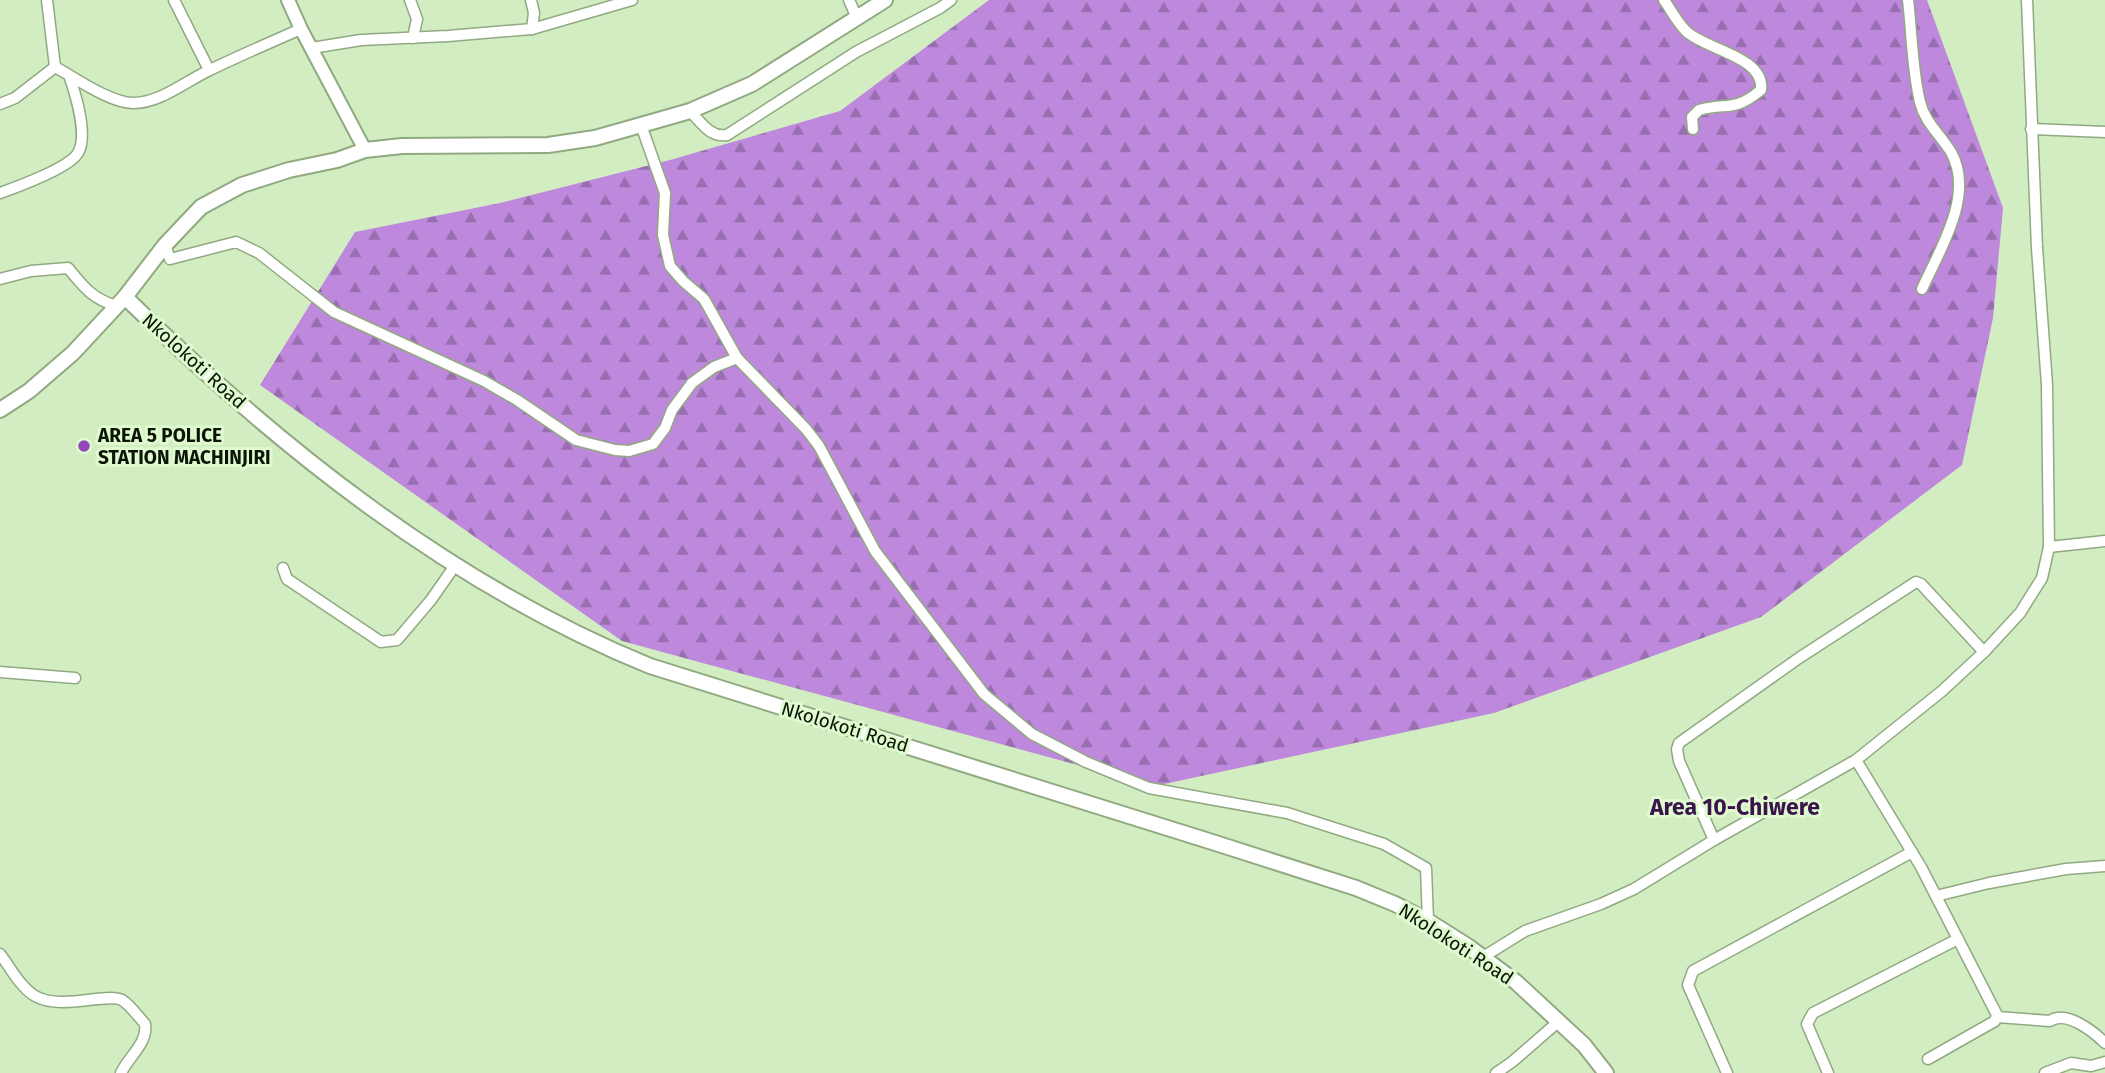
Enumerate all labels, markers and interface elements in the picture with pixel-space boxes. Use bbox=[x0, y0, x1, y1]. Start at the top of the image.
street label: Nkolokoti Road bbox=[137, 308, 251, 414]
place label: AREA 5 POLICE STATION MACHINJIRI bbox=[97, 424, 271, 469]
marker: AREA 5 POLICE STATION MACHINJIRI bbox=[76, 438, 92, 454]
street label: Nkolokoti Road bbox=[779, 697, 911, 757]
district label: Area 10-Chiwere bbox=[1649, 793, 1820, 821]
street label: Nkolokoti Road bbox=[1394, 898, 1518, 990]

